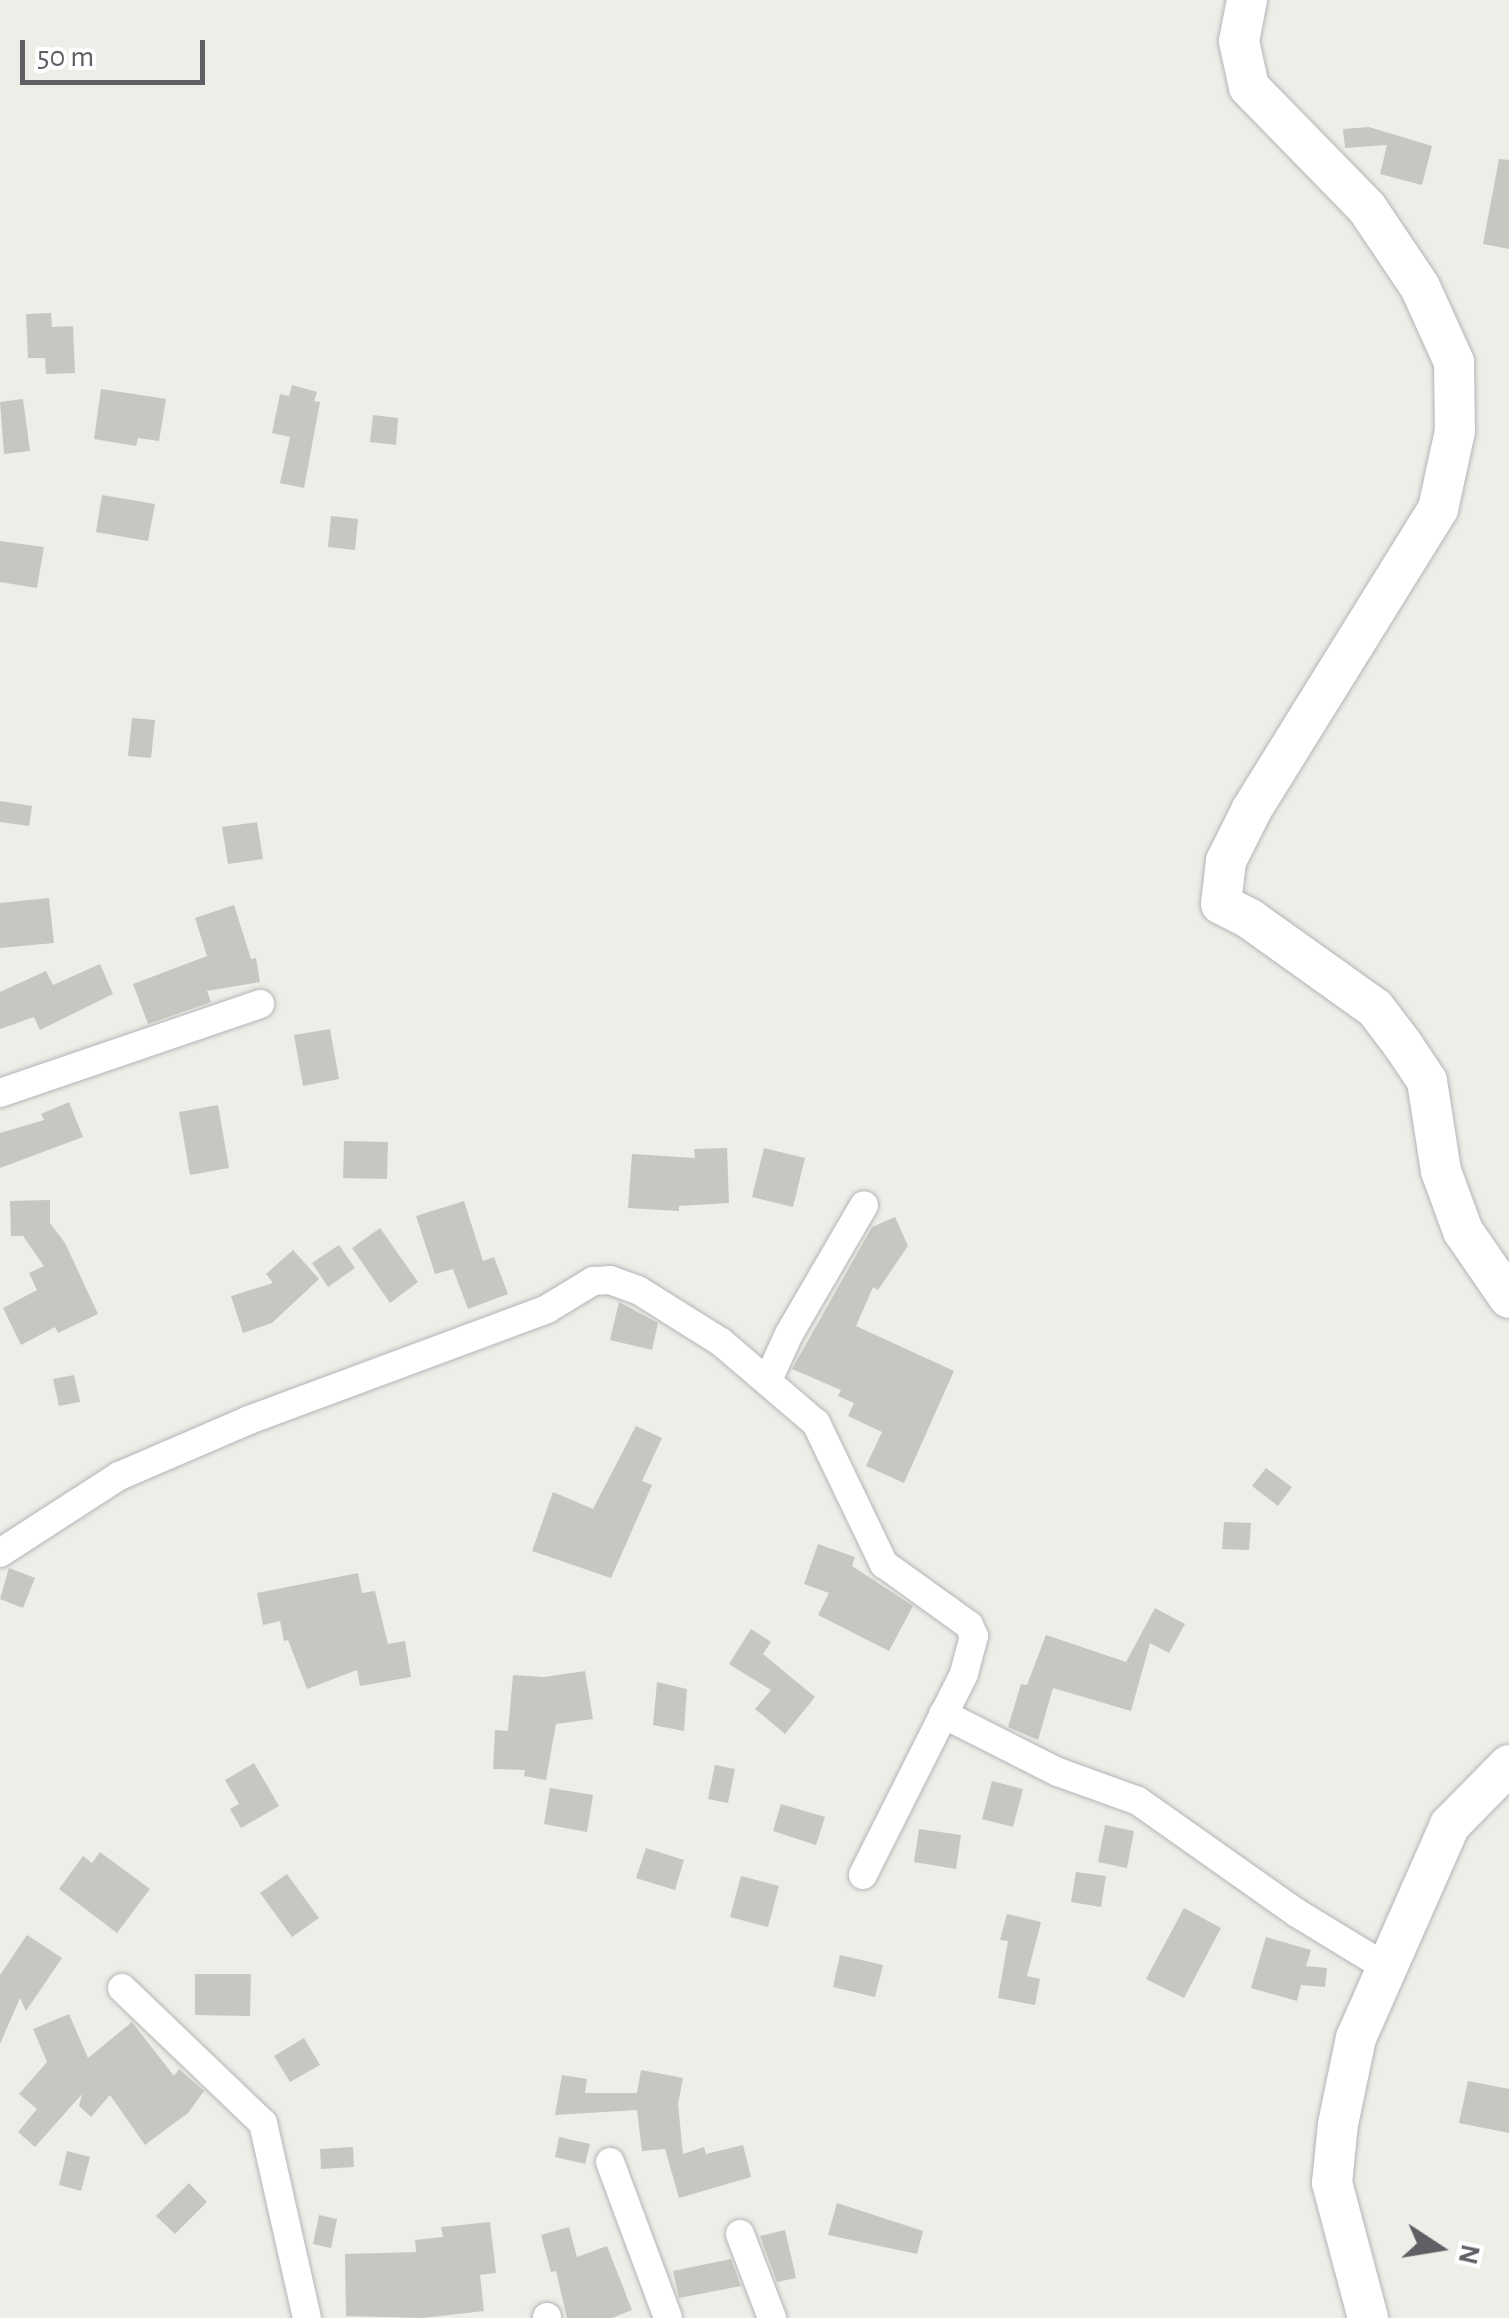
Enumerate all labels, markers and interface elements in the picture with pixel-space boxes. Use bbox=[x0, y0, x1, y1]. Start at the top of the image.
scale bar bbox=[25, 20, 210, 82]
text: 50 m bbox=[37, 42, 94, 72]
north arrow bbox=[1389, 2198, 1489, 2298]
text: N bbox=[1453, 2242, 1484, 2267]

